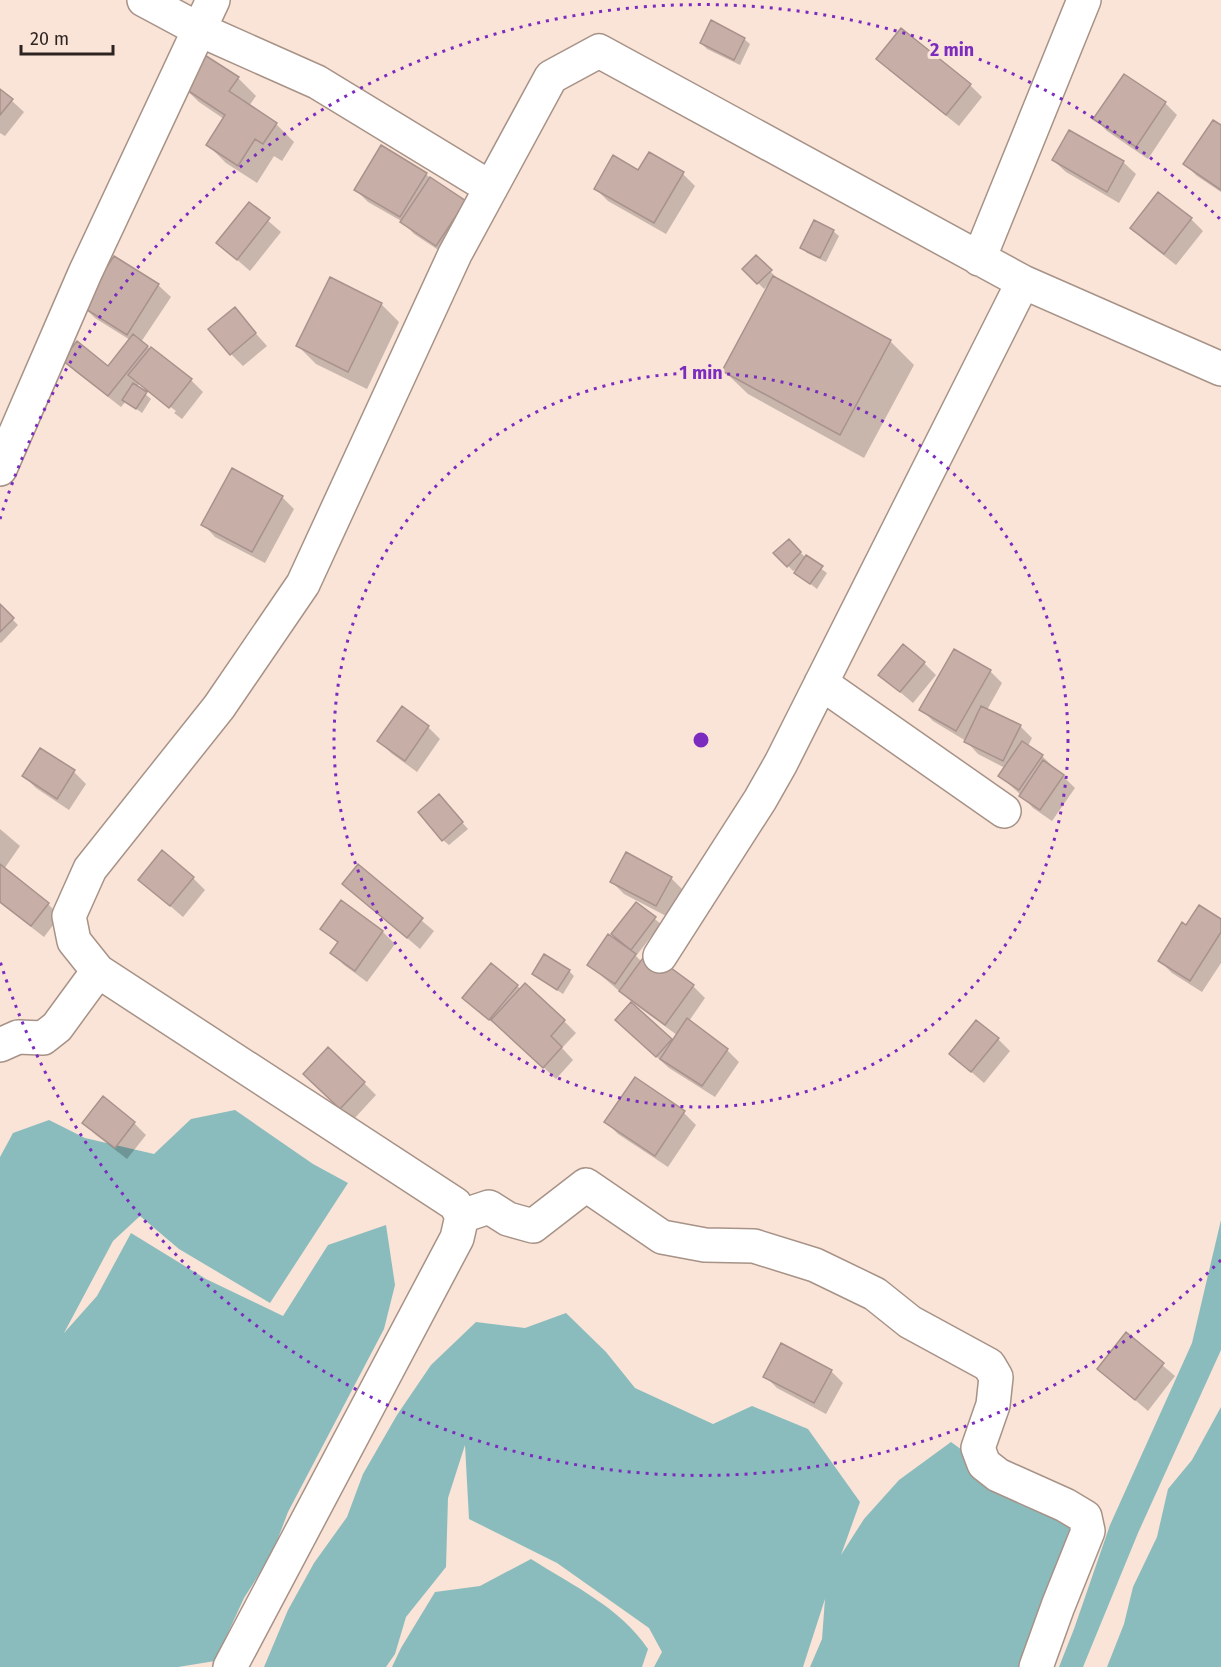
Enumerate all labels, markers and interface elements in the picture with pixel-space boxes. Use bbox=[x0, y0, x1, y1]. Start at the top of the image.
scale bar bbox=[21, 18, 112, 56]
text: 20 m bbox=[30, 28, 69, 50]
text: 2 min bbox=[930, 39, 974, 61]
text: 1 min bbox=[679, 362, 723, 384]
centre of rings bbox=[691, 730, 711, 750]

